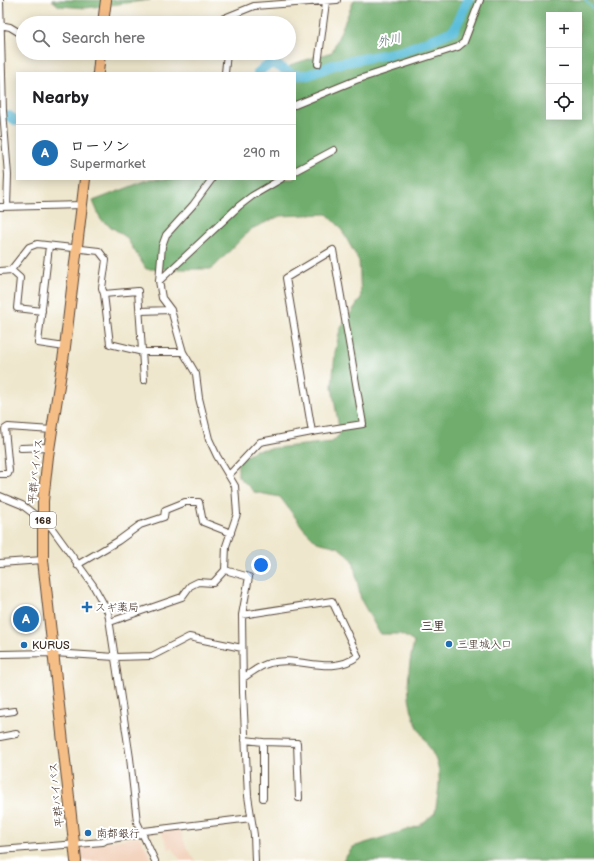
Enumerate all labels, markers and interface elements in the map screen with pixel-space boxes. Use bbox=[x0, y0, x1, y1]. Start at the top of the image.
map controls bbox=[546, 12, 582, 120]
button: + bbox=[546, 12, 582, 48]
search box bbox=[16, 16, 296, 60]
icon: search bbox=[30, 27, 52, 49]
text: Search here bbox=[62, 29, 145, 48]
water label: 外川 bbox=[376, 30, 402, 50]
button: − bbox=[546, 48, 582, 84]
button: locate bbox=[546, 84, 582, 120]
text: Nearby bbox=[32, 88, 89, 108]
text: ローソン bbox=[70, 137, 130, 156]
text: A bbox=[41, 145, 49, 161]
text: 290 m bbox=[243, 145, 280, 161]
text: Supermarket bbox=[70, 156, 146, 172]
street label: 平群バイパス bbox=[26, 438, 45, 504]
road number: 168 bbox=[30, 512, 56, 528]
your location bbox=[251, 555, 271, 575]
place label: スギ薬局 bbox=[95, 601, 139, 614]
marker: スギ薬局 bbox=[82, 602, 92, 612]
pin: A bbox=[13, 604, 39, 634]
district label: 三里 bbox=[421, 619, 445, 634]
place label: 三里城入口 bbox=[457, 638, 512, 651]
place label: KURUS bbox=[32, 639, 70, 652]
marker: 三里城入口 bbox=[444, 639, 454, 649]
marker: KURUS bbox=[19, 640, 29, 650]
street label: 平群バイパス bbox=[47, 762, 66, 828]
place label: 南都銀行 bbox=[96, 827, 140, 840]
marker: 南都銀行 bbox=[83, 828, 93, 838]

